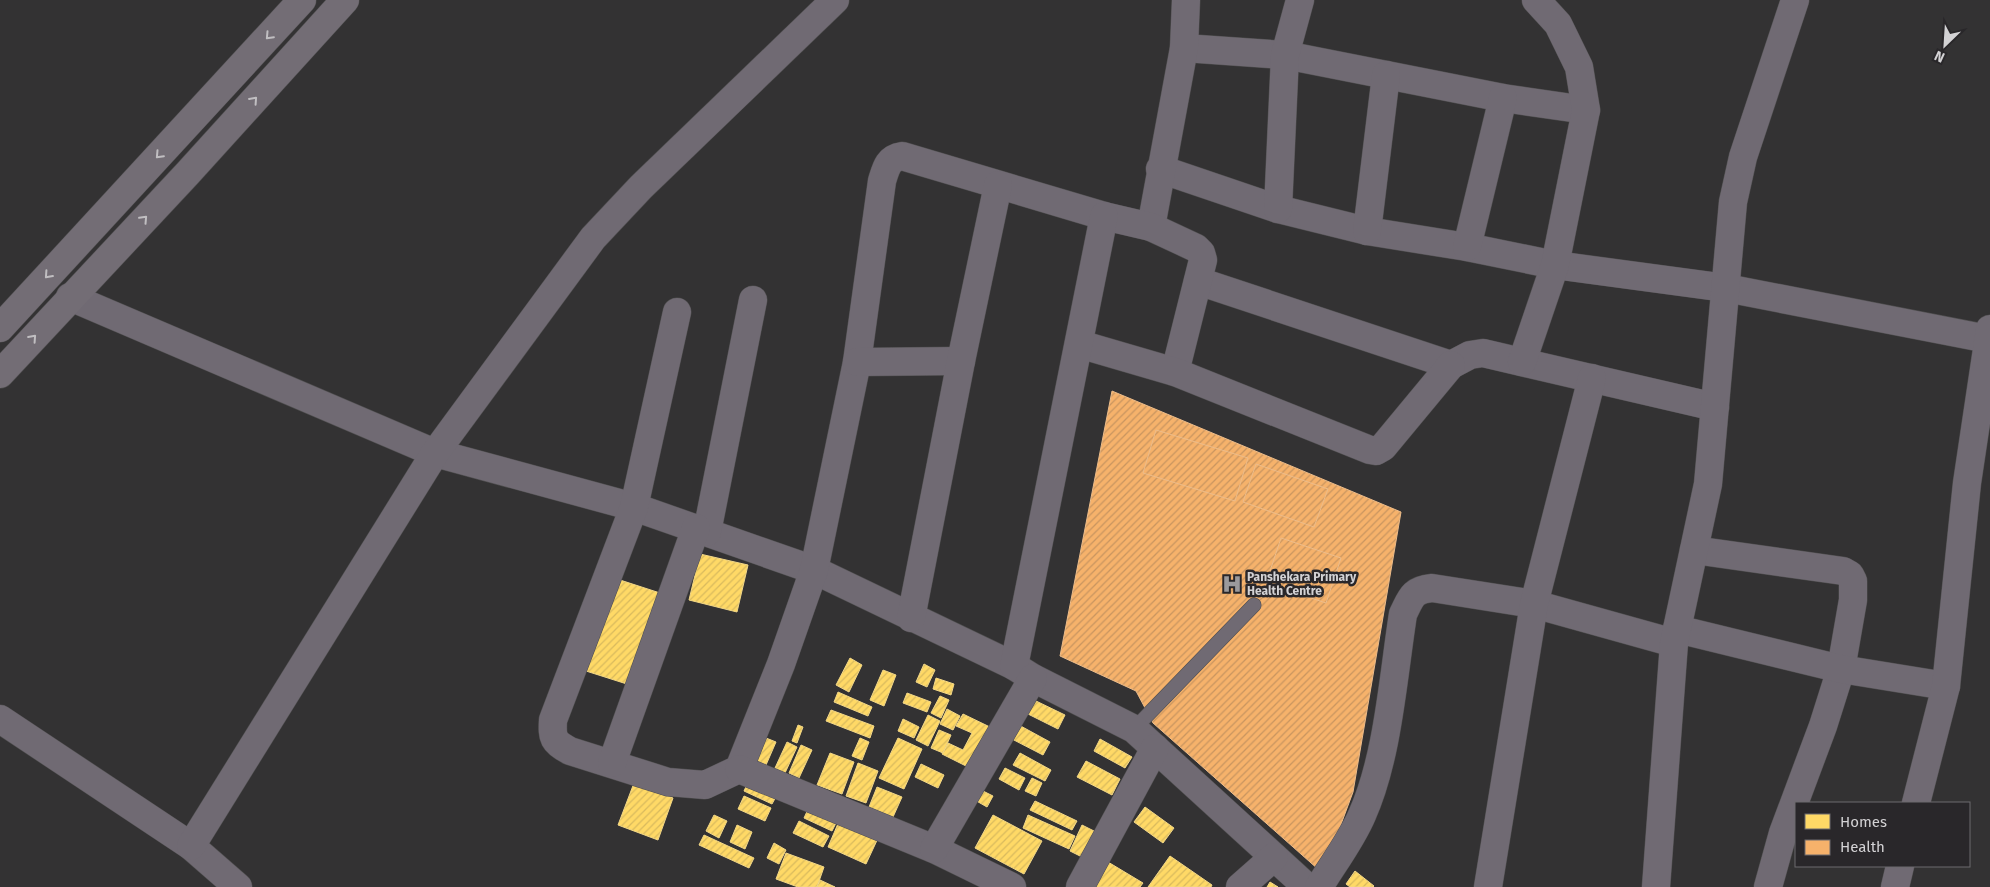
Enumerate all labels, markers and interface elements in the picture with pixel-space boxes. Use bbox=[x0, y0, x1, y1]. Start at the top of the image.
north arrow bbox=[1920, 20, 1970, 70]
one-way arrow bbox=[266, 30, 275, 39]
text: N bbox=[1932, 47, 1948, 66]
one-way arrow bbox=[248, 96, 257, 105]
one-way arrow bbox=[156, 150, 165, 159]
one-way arrow bbox=[138, 216, 147, 225]
one-way arrow bbox=[45, 269, 54, 278]
one-way arrow bbox=[27, 335, 36, 344]
place label: Panshekara Primary Health Centre bbox=[1247, 570, 1357, 598]
hospital icon: Panshekara Primary Health Centre bbox=[1221, 573, 1243, 595]
legend bbox=[1795, 802, 1970, 867]
text: Homes bbox=[1840, 813, 1887, 831]
text: Health bbox=[1840, 838, 1885, 856]

